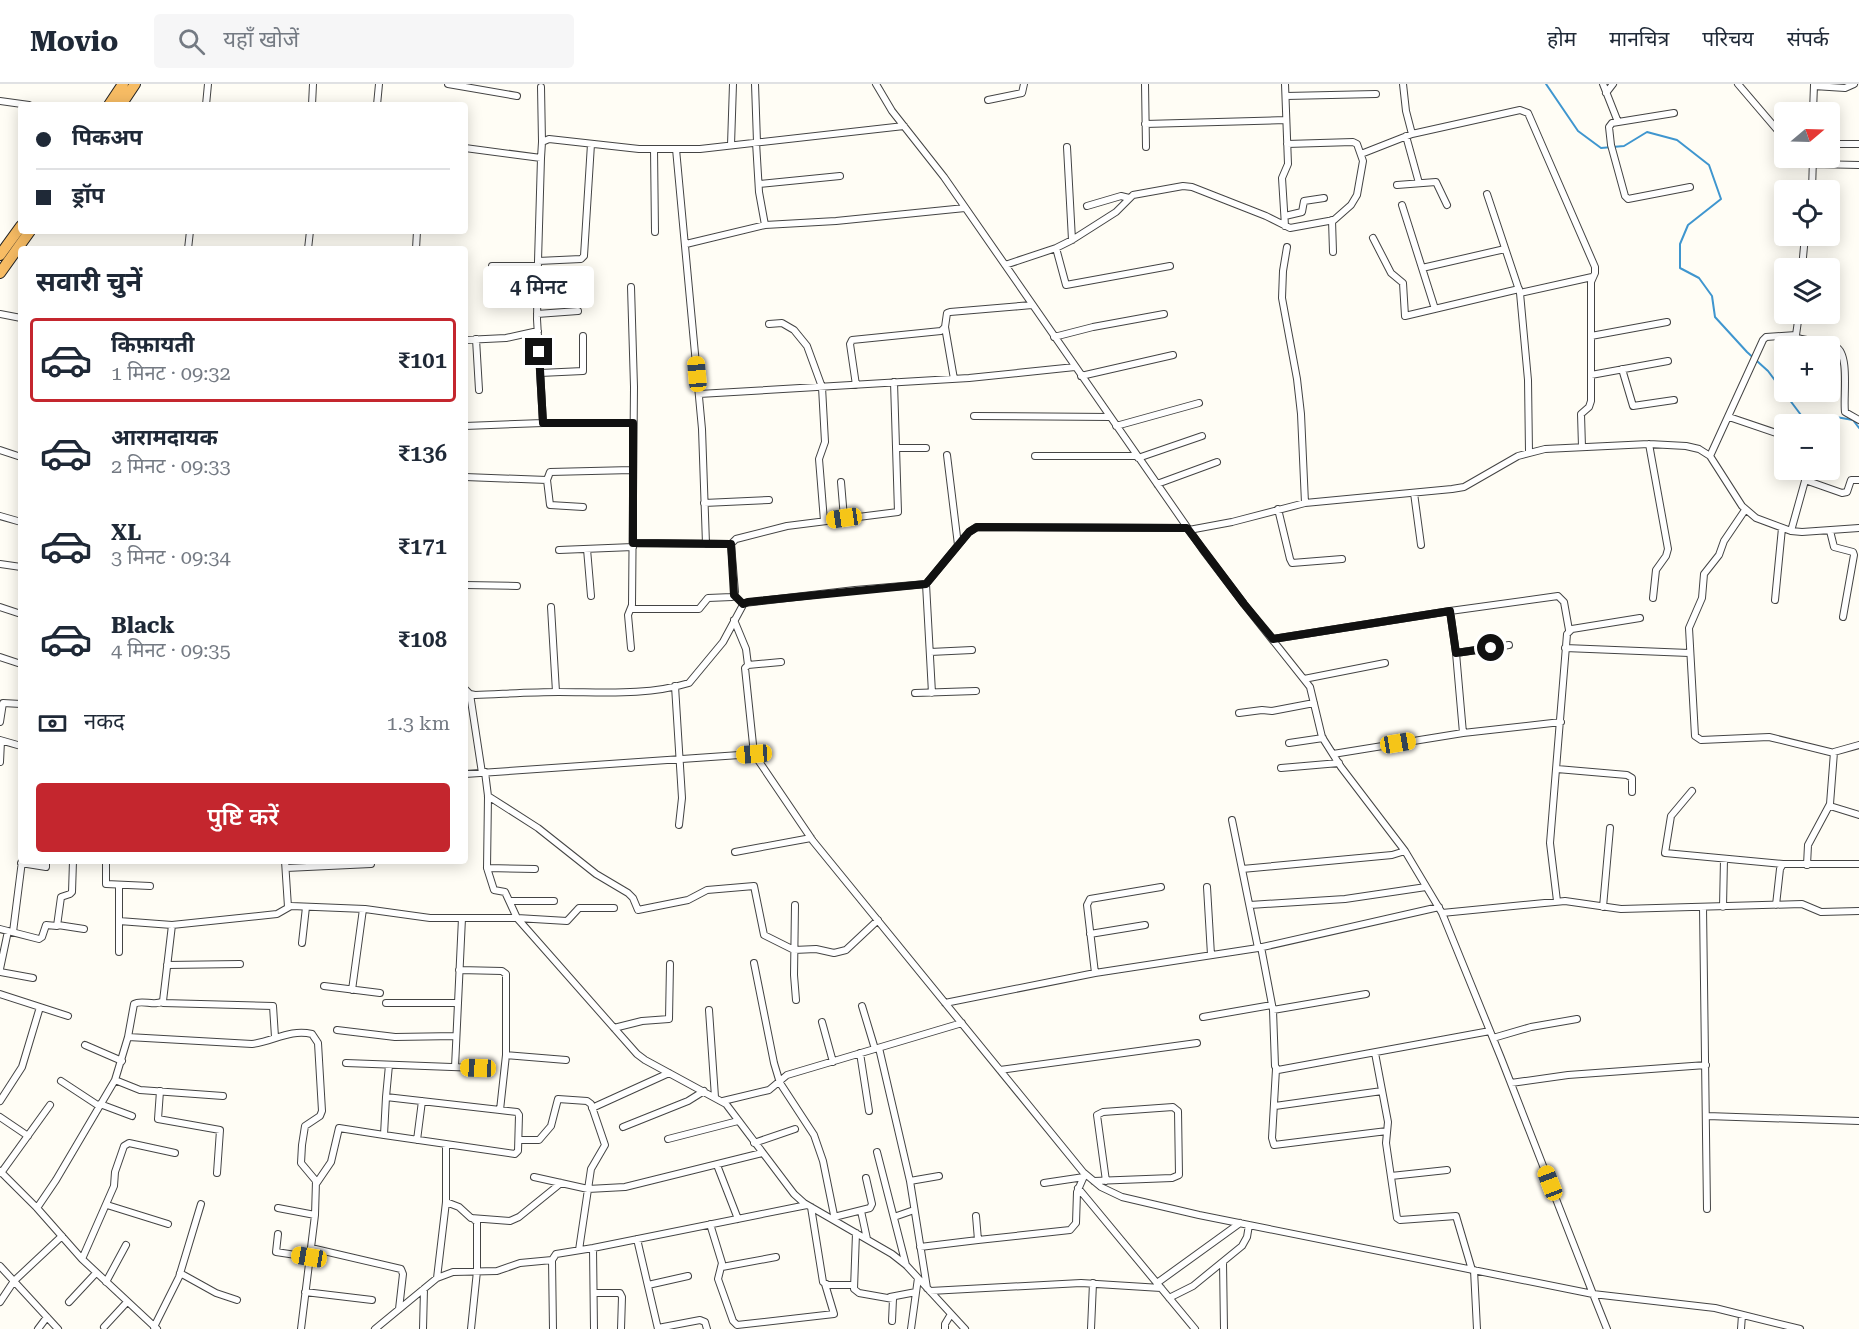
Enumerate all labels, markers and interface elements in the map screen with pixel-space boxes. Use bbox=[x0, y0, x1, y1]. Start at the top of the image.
search box bbox=[154, 14, 574, 68]
text: Movio bbox=[30, 25, 118, 58]
icon: search bbox=[175, 25, 208, 58]
text: यहाँ खोजें bbox=[223, 27, 299, 52]
text: होम bbox=[1547, 27, 1576, 51]
text: मानचित्र bbox=[1609, 27, 1669, 51]
text: परिचय bbox=[1702, 27, 1754, 51]
text: संपर्क bbox=[1787, 27, 1829, 51]
north arrow bbox=[1774, 102, 1840, 168]
map controls bbox=[1774, 102, 1840, 480]
text: पिकअप bbox=[72, 125, 143, 150]
button: locate bbox=[1774, 180, 1840, 246]
text: ड्रॉप bbox=[72, 183, 105, 208]
button: layers bbox=[1774, 258, 1840, 324]
callout: 4 मिनट bbox=[484, 265, 594, 307]
text: सवारी चुनें bbox=[36, 266, 142, 298]
text: 4 मिनट bbox=[510, 275, 567, 299]
text: किफ़ायती bbox=[111, 332, 195, 357]
icon: car bbox=[39, 333, 93, 387]
button: + bbox=[1774, 336, 1840, 402]
route end bbox=[525, 338, 552, 365]
text: ₹101 bbox=[398, 348, 447, 373]
car bbox=[686, 355, 708, 393]
text: 1 मिनट · 09:32 bbox=[111, 361, 231, 385]
button: − bbox=[1774, 414, 1840, 480]
text: आरामदायक bbox=[111, 425, 218, 450]
icon: car bbox=[39, 426, 93, 480]
text: ₹136 bbox=[398, 441, 447, 466]
text: 2 मिनट · 09:33 bbox=[111, 454, 231, 478]
car bbox=[825, 507, 863, 529]
icon: car bbox=[39, 519, 93, 573]
text: XL bbox=[111, 520, 141, 545]
text: ₹171 bbox=[398, 534, 447, 559]
text: 3 मिनट · 09:34 bbox=[111, 545, 231, 569]
icon: car bbox=[39, 612, 93, 666]
text: Black bbox=[111, 613, 175, 638]
text: ₹108 bbox=[398, 627, 447, 652]
route start bbox=[1477, 634, 1504, 661]
text: 4 मिनट · 09:35 bbox=[111, 638, 231, 662]
icon: cash bbox=[36, 707, 69, 740]
text: नकद bbox=[84, 709, 125, 734]
text: 1.3 km bbox=[386, 711, 450, 735]
car bbox=[1379, 731, 1417, 755]
car bbox=[735, 744, 773, 764]
button: पुष्टि करें bbox=[36, 783, 450, 852]
car bbox=[460, 1058, 496, 1078]
car bbox=[1535, 1163, 1565, 1203]
car bbox=[290, 1245, 328, 1269]

